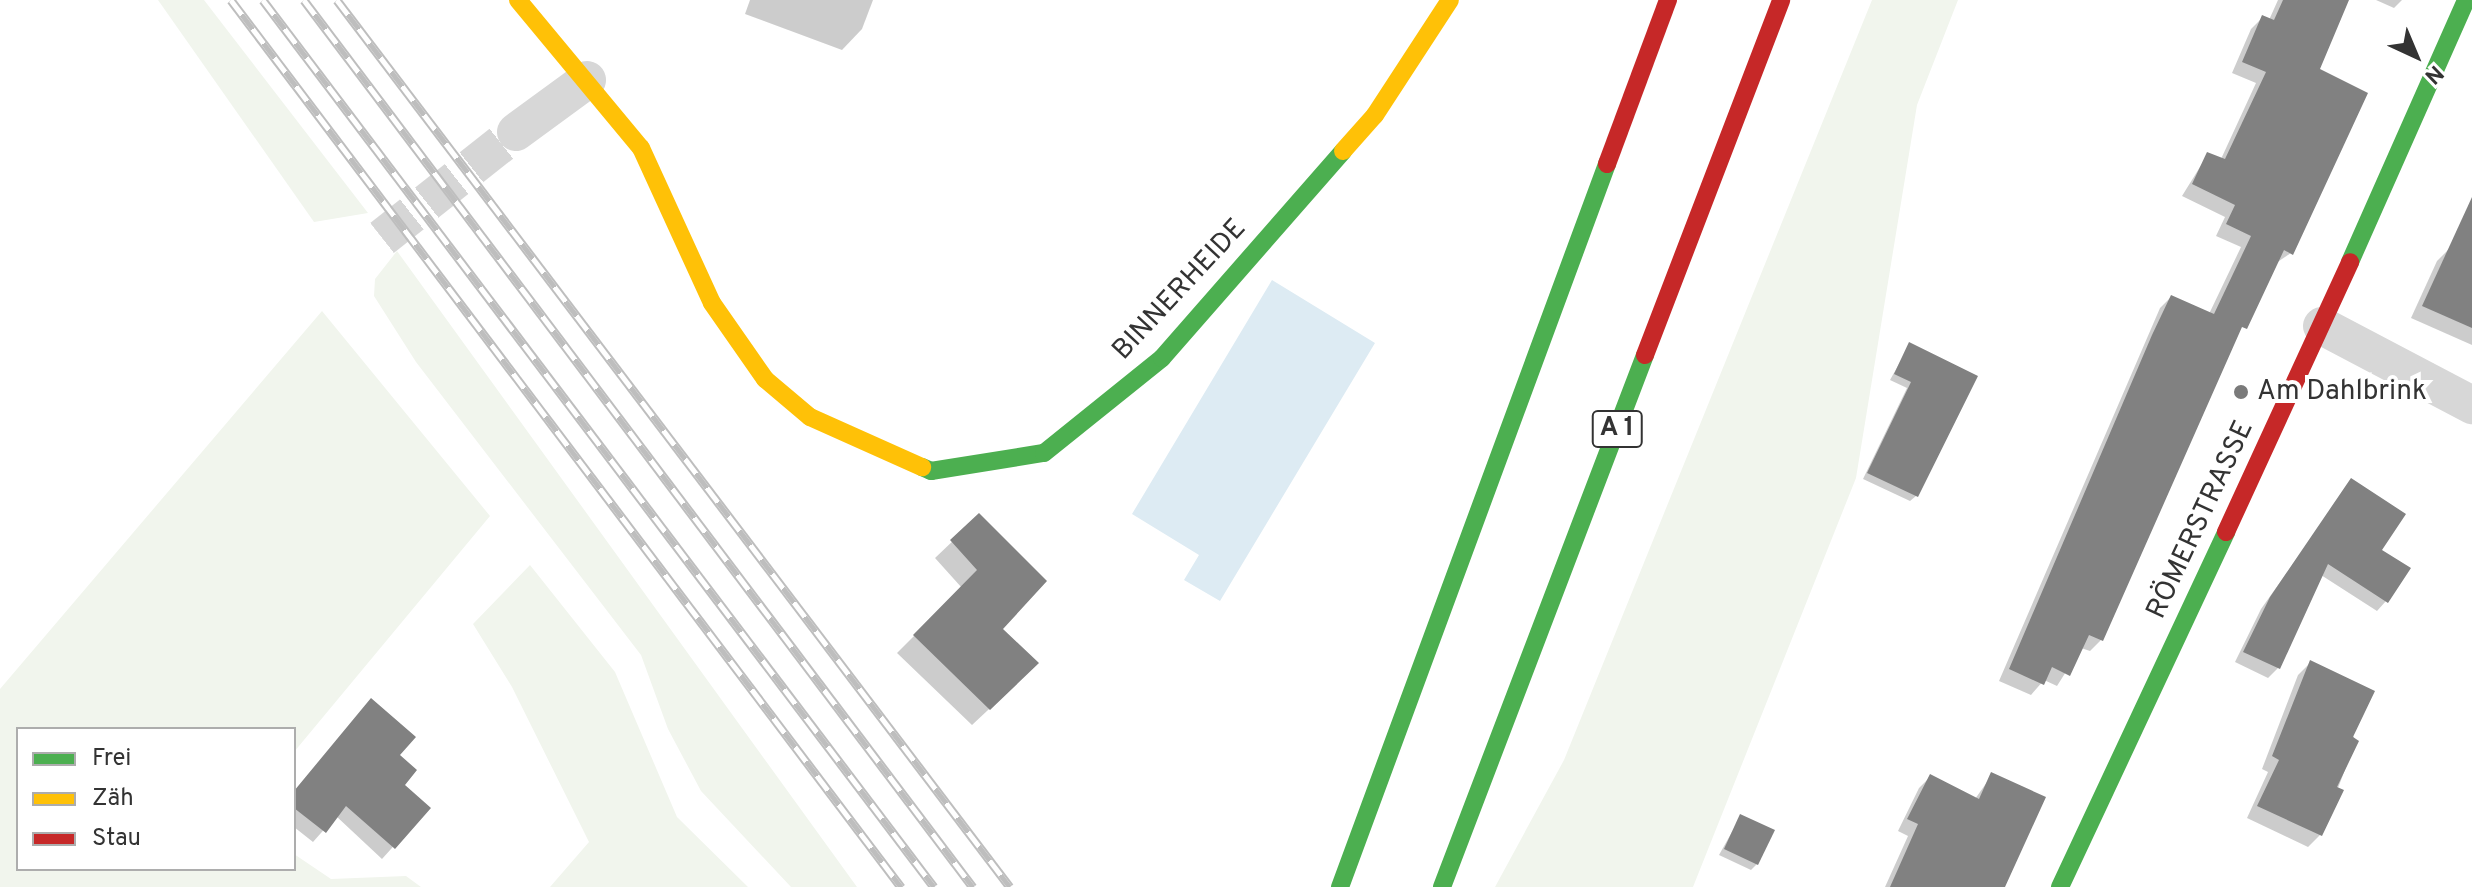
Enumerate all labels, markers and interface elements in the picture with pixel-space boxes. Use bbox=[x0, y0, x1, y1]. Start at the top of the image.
north arrow bbox=[2376, 16, 2456, 96]
text: N bbox=[2418, 58, 2448, 89]
street label: BINNERHEIDE bbox=[1106, 213, 1254, 367]
place label: Am Dahlbrink bbox=[2257, 375, 2427, 409]
marker: Am Dahlbrink bbox=[2232, 383, 2250, 401]
road number: A 1 bbox=[1591, 407, 1643, 451]
street label: RÖMERSTRASSE bbox=[2140, 416, 2262, 624]
legend bbox=[16, 727, 296, 871]
text: Frei bbox=[92, 744, 131, 774]
text: Zäh bbox=[92, 784, 134, 814]
text: Stau bbox=[92, 824, 141, 854]

